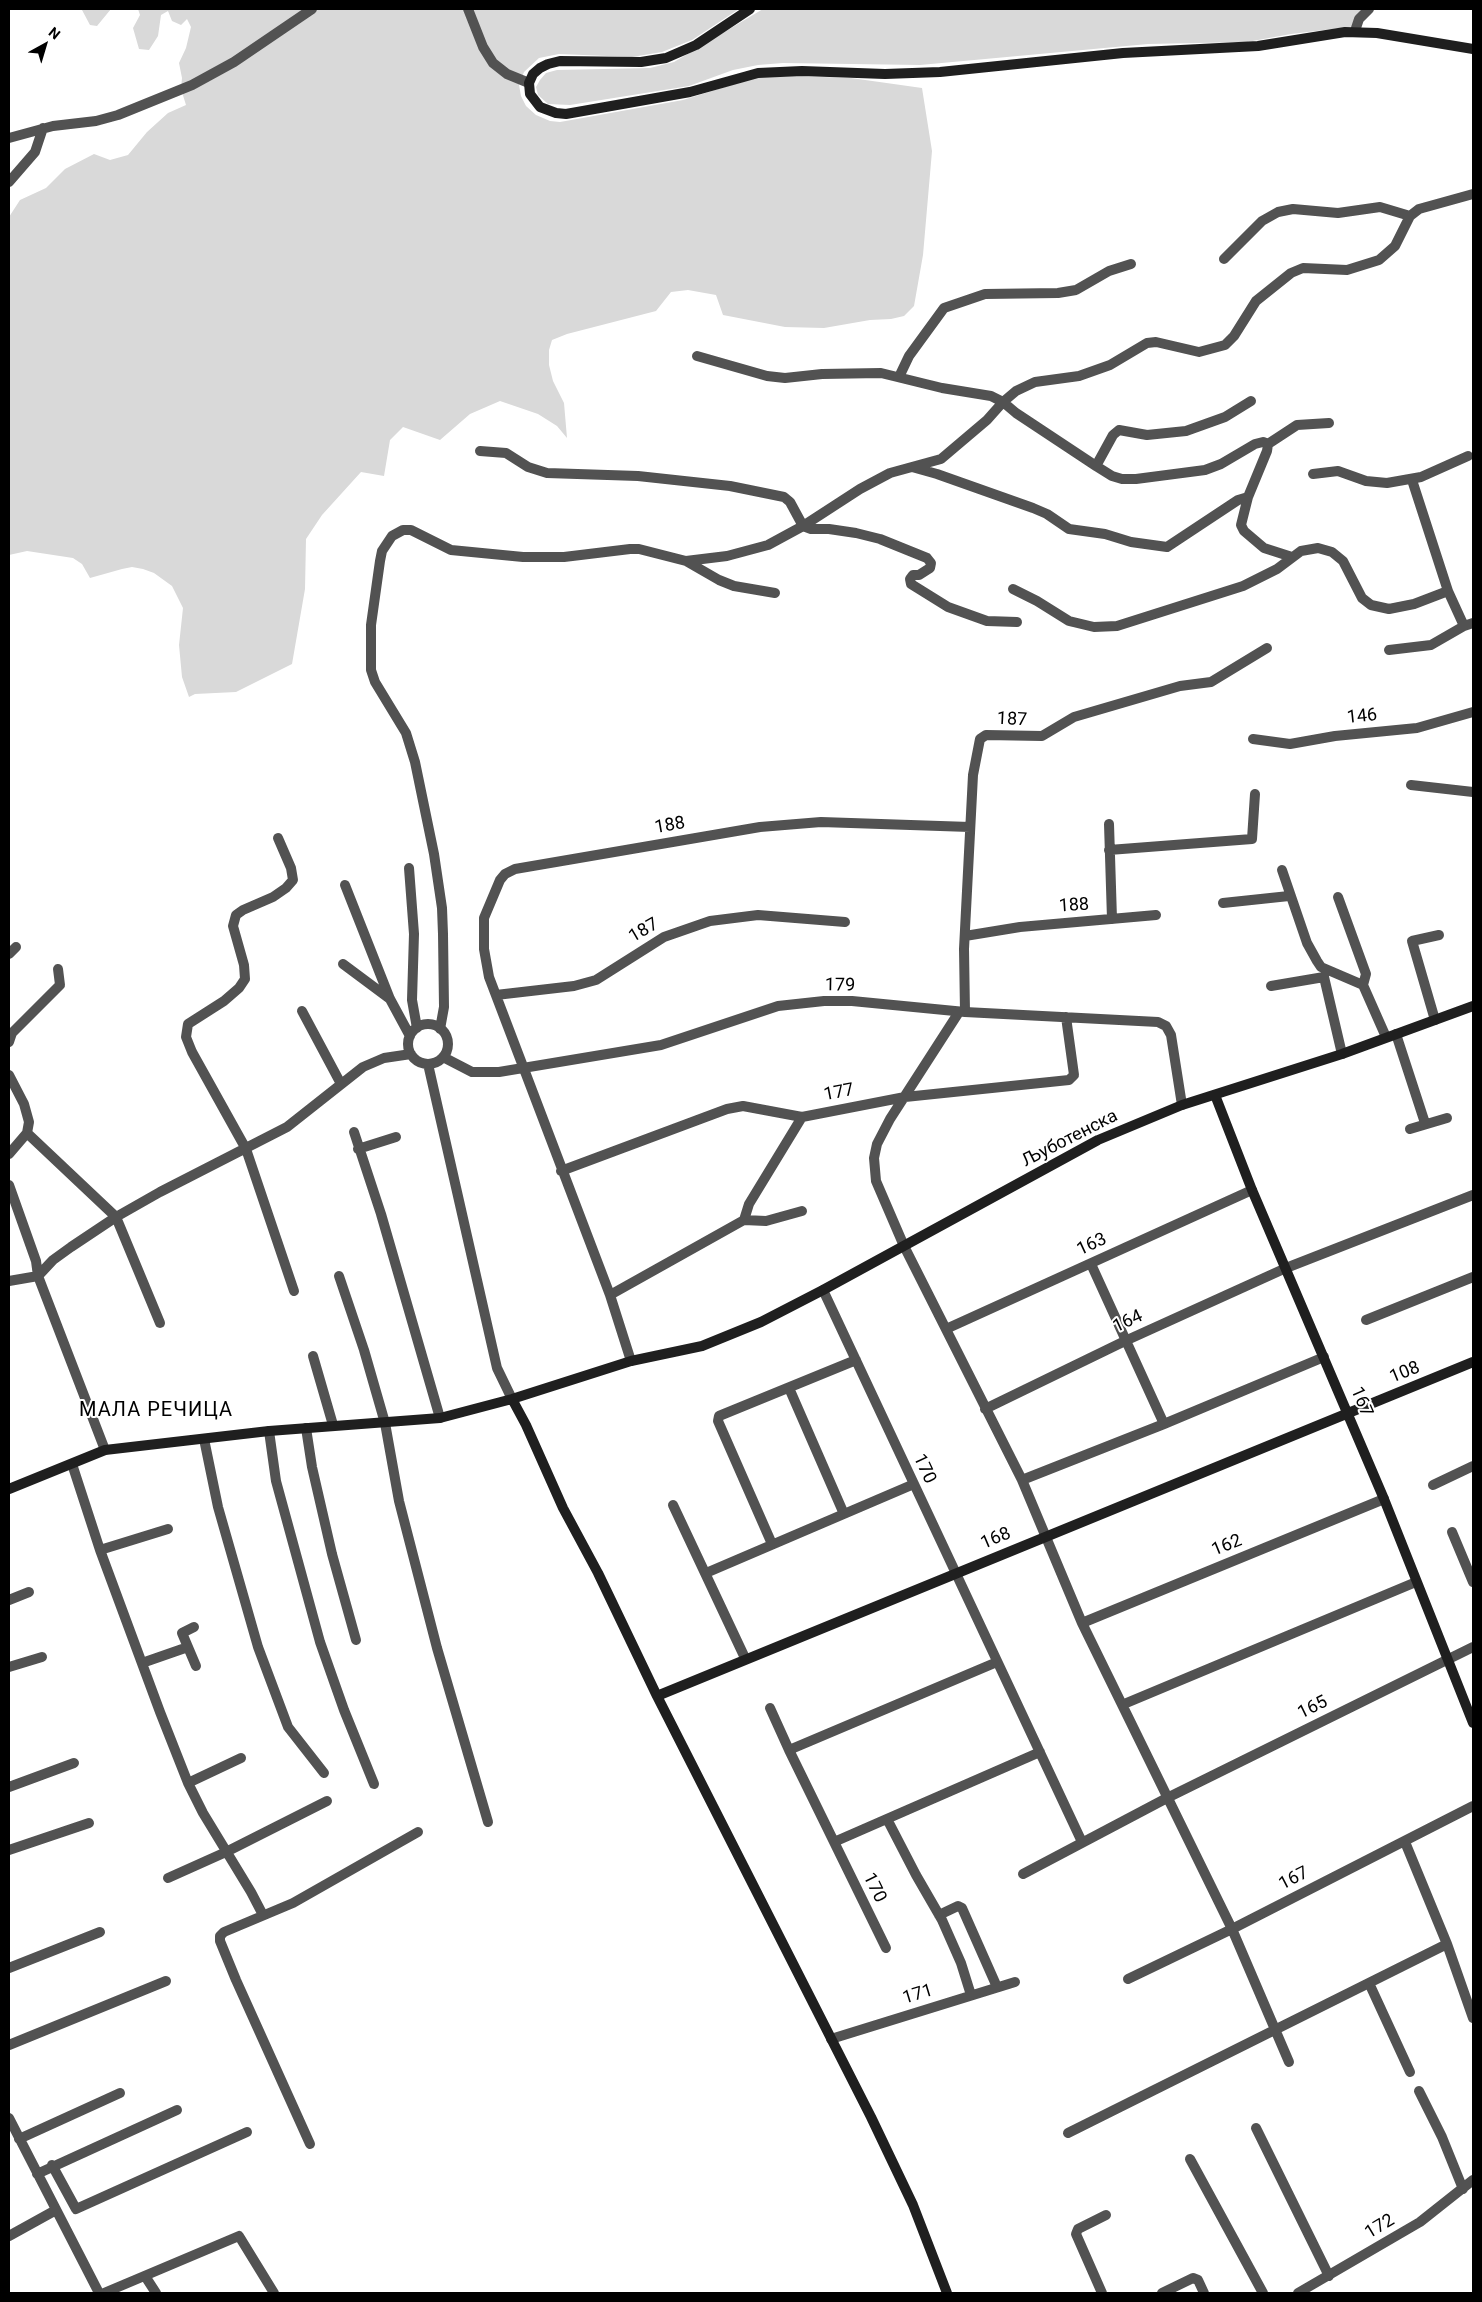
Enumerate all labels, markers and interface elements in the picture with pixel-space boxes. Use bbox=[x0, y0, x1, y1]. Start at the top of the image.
north arrow bbox=[20, 20, 70, 70]
text: N bbox=[46, 24, 63, 43]
street label: 146 bbox=[1346, 705, 1378, 729]
street label: 187 bbox=[996, 708, 1028, 732]
street label: 188 bbox=[653, 813, 687, 839]
street label: 188 bbox=[1058, 894, 1090, 918]
street label: 187 bbox=[625, 914, 663, 948]
street label: 179 bbox=[825, 975, 855, 997]
street label: 177 bbox=[822, 1080, 856, 1106]
street label: Љуботенска bbox=[1018, 1106, 1122, 1172]
street label: 163 bbox=[1074, 1229, 1110, 1261]
street label: 164 bbox=[1110, 1306, 1146, 1338]
street label: 108 bbox=[1387, 1357, 1423, 1389]
street label: 167 bbox=[1345, 1384, 1377, 1420]
district label: МАЛА РЕЧИЦА bbox=[78, 1399, 234, 1423]
street label: 170 bbox=[908, 1451, 940, 1487]
street label: 168 bbox=[978, 1523, 1014, 1555]
street label: 162 bbox=[1209, 1530, 1245, 1562]
street label: 165 bbox=[1295, 1692, 1331, 1724]
street label: 167 bbox=[1276, 1862, 1312, 1896]
street label: 170 bbox=[858, 1870, 890, 1906]
street label: 171 bbox=[900, 1980, 936, 2010]
street label: 172 bbox=[1361, 2210, 1399, 2244]

